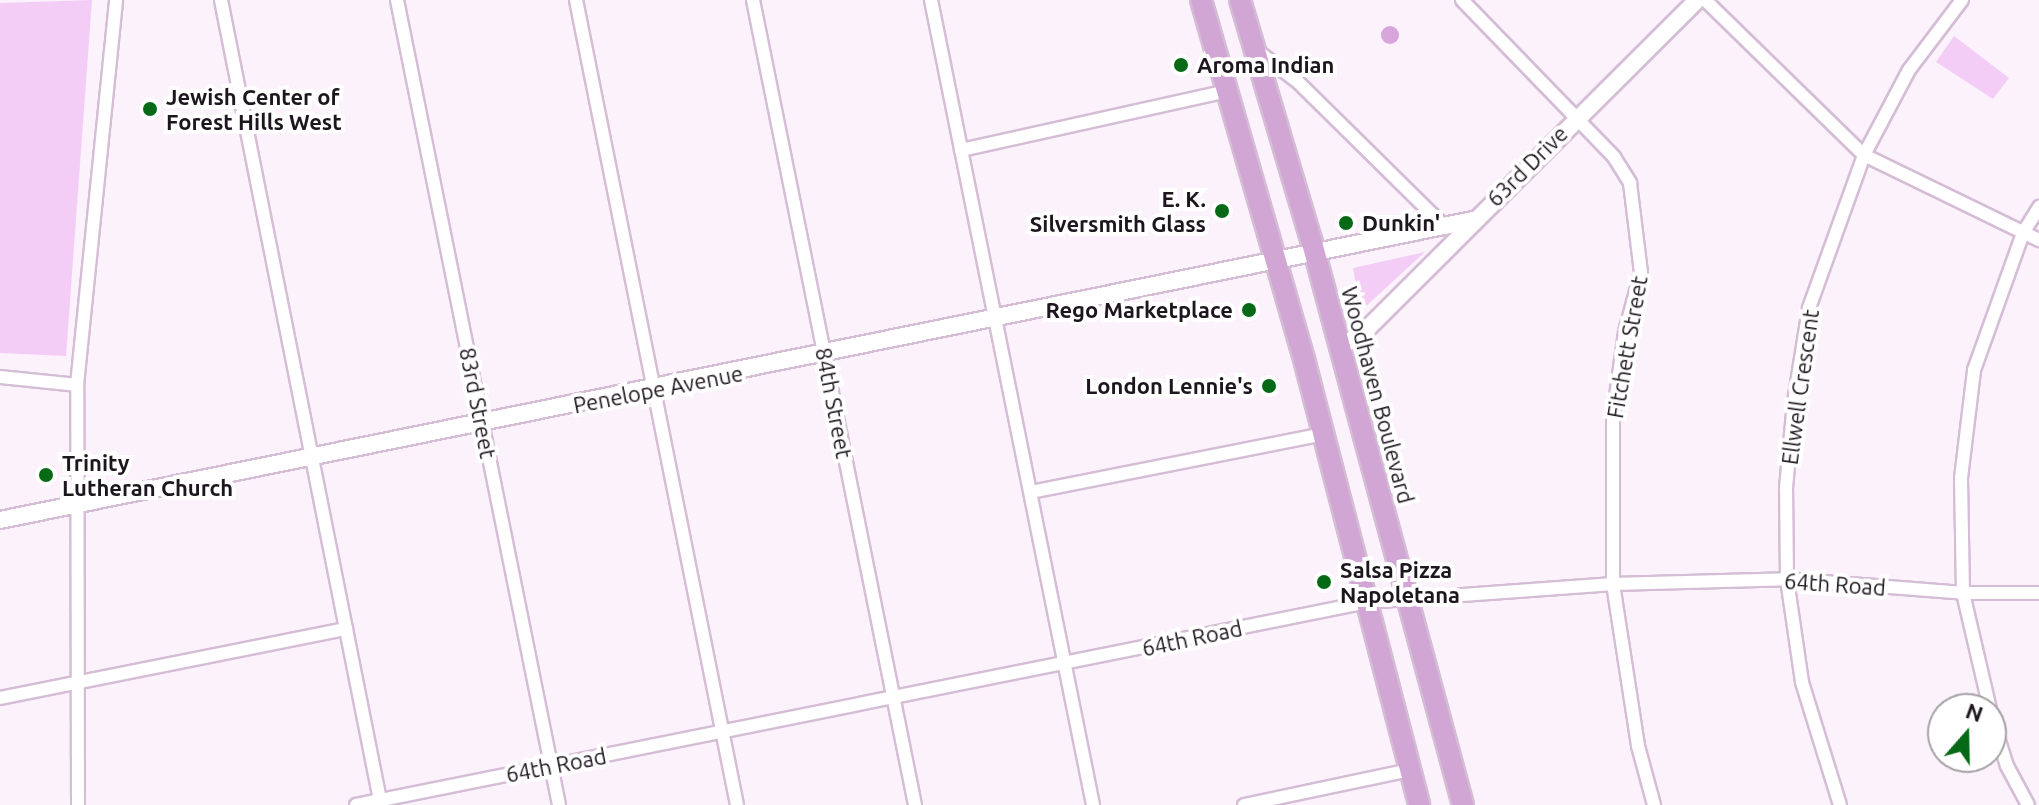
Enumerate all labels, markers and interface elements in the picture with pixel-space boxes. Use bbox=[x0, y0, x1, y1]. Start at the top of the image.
place label: Aroma Indian bbox=[1197, 52, 1334, 78]
marker: Aroma Indian bbox=[1172, 56, 1190, 74]
place label: Jewish Center of Forest Hills West bbox=[166, 83, 342, 134]
marker: Jewish Center of Forest Hills West bbox=[141, 100, 159, 118]
street label: 63rd Drive bbox=[1481, 120, 1573, 212]
place label: E. K. Silversmith Glass bbox=[1030, 185, 1206, 236]
marker: E. K. Silversmith Glass bbox=[1213, 202, 1231, 220]
place label: Dunkin' bbox=[1362, 210, 1440, 236]
marker: Dunkin' bbox=[1337, 214, 1355, 232]
street label: Fitchett Street bbox=[1601, 274, 1653, 420]
street label: Woodhaven Boulevard bbox=[1336, 284, 1420, 506]
place label: Rego Marketplace bbox=[1045, 297, 1233, 323]
marker: Rego Marketplace bbox=[1240, 301, 1258, 319]
street label: Ellwell Crescent bbox=[1776, 308, 1824, 466]
street label: 83rd Street bbox=[454, 345, 502, 461]
street label: 84th Street bbox=[810, 345, 858, 461]
street label: Penelope Avenue bbox=[571, 360, 745, 418]
place label: London Lennie's bbox=[1085, 373, 1253, 399]
marker: London Lennie's bbox=[1260, 377, 1278, 395]
place label: Trinity Lutheran Church bbox=[62, 449, 233, 500]
marker: Trinity Lutheran Church bbox=[37, 466, 55, 484]
place label: Salsa Pizza Napoletana bbox=[1340, 556, 1460, 608]
street label: 64th Road bbox=[1783, 567, 1887, 601]
marker: Salsa Pizza Napoletana bbox=[1315, 573, 1333, 591]
street label: 64th Road bbox=[1139, 615, 1245, 661]
north arrow bbox=[1927, 693, 2007, 773]
text: N bbox=[1963, 697, 1987, 726]
street label: 64th Road bbox=[504, 742, 608, 788]

